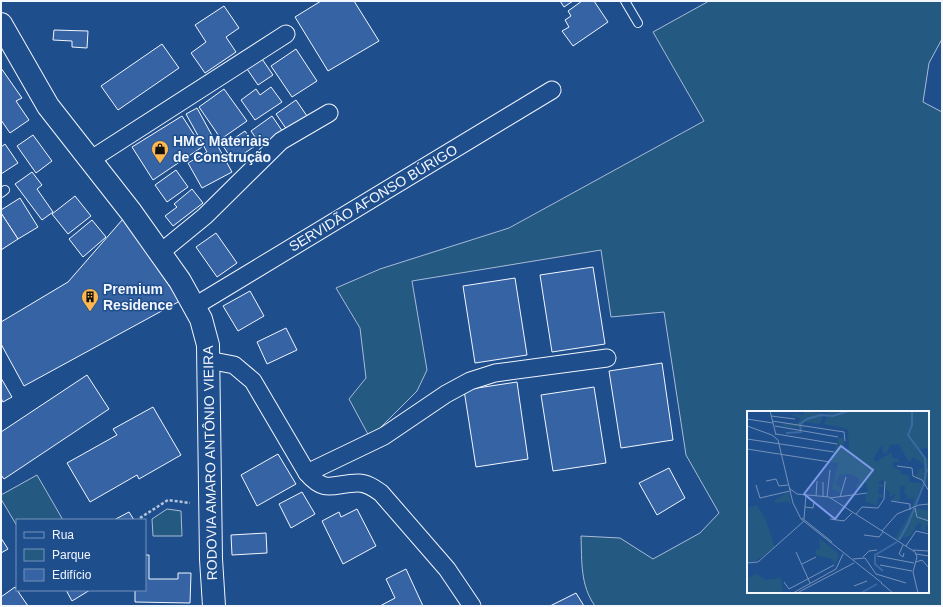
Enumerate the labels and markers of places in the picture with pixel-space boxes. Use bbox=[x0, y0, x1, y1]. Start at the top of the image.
place label: HMC Materiais de Construção bbox=[173, 133, 271, 165]
shop icon: HMC Materiais de Construção bbox=[150, 139, 170, 164]
place label: Premium Residence bbox=[103, 281, 173, 313]
building icon: Premium Residence bbox=[80, 287, 100, 312]

